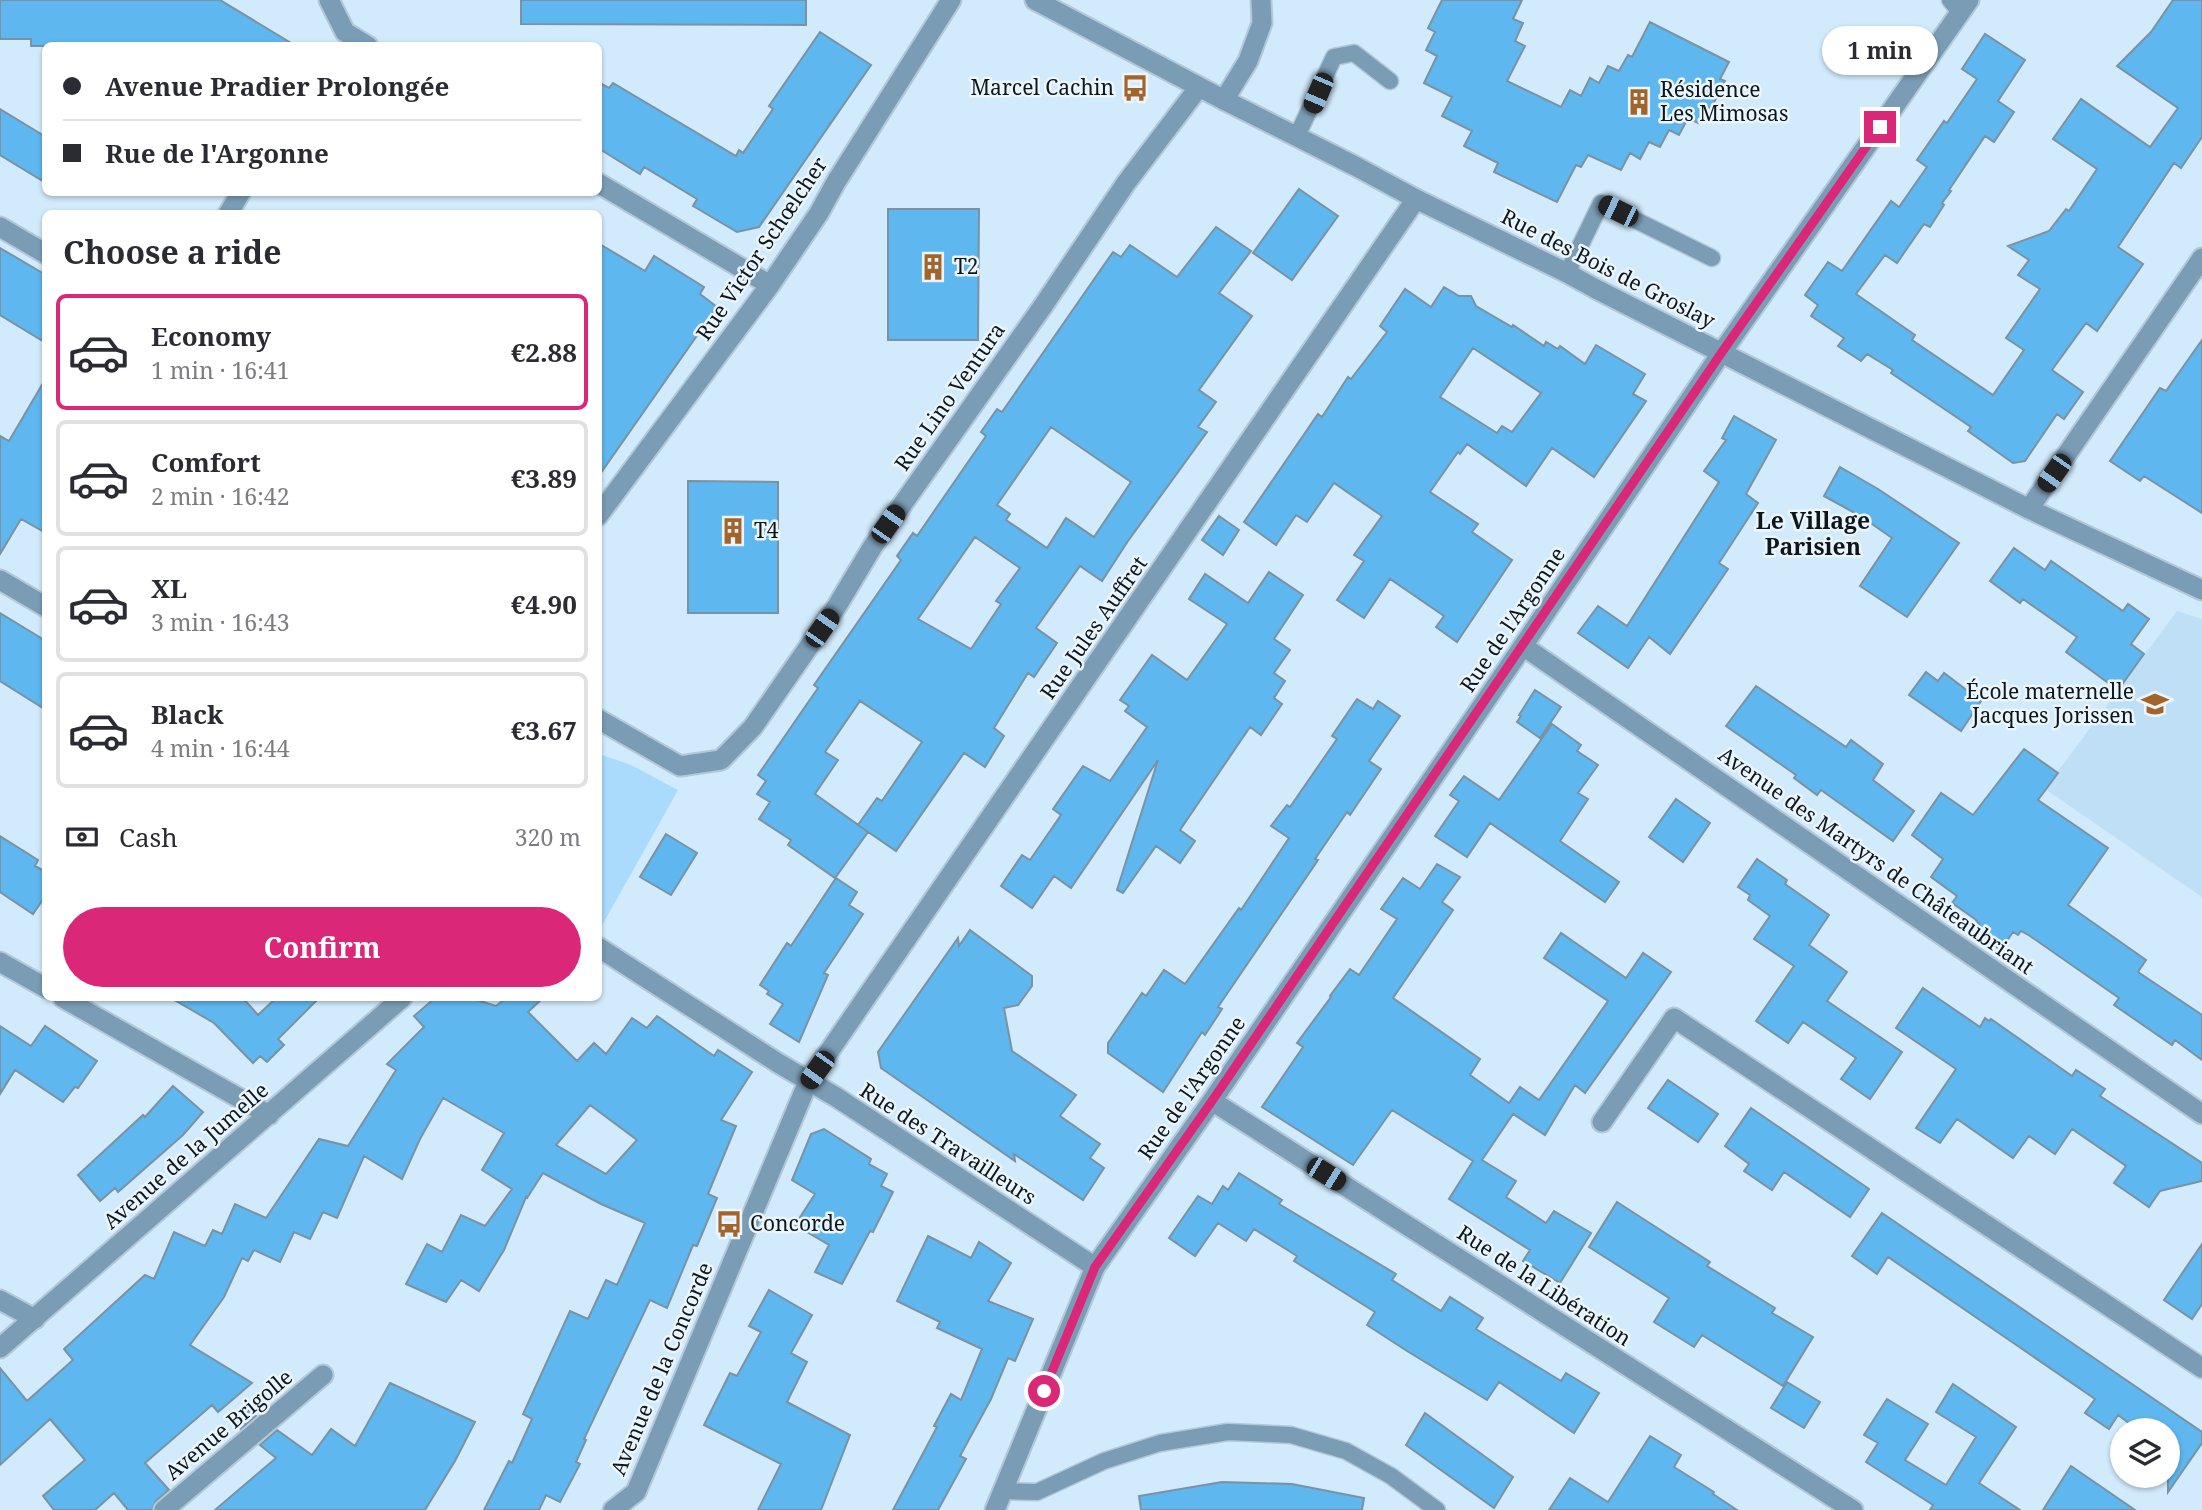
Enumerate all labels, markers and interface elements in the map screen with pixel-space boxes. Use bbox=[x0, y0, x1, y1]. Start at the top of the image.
callout: 1 min bbox=[1822, 25, 1938, 74]
text: 1 min bbox=[1847, 34, 1913, 66]
text: Avenue Pradier Prolongée bbox=[105, 68, 449, 104]
car bbox=[1301, 70, 1336, 116]
place label: Marcel Cachin bbox=[970, 73, 1114, 101]
bus stop icon: Marcel Cachin bbox=[1120, 73, 1150, 103]
place label: Résidence Les Mimosas bbox=[1660, 75, 1788, 127]
building icon: Résidence Les Mimosas bbox=[1624, 87, 1654, 117]
route end bbox=[1864, 111, 1896, 143]
text: Rue de l'Argonne bbox=[105, 135, 329, 171]
street label: Rue Victor Schœlcher bbox=[689, 151, 833, 346]
car bbox=[1595, 192, 1642, 230]
street label: Rue des Bois de Groslay bbox=[1497, 202, 1720, 334]
text: Choose a ride bbox=[63, 230, 282, 273]
building icon: T2 bbox=[918, 252, 948, 282]
place label: T2 bbox=[954, 252, 979, 280]
street label: Rue Lino Ventura bbox=[888, 317, 1011, 476]
text: Economy bbox=[151, 318, 271, 354]
icon: car bbox=[67, 321, 130, 384]
text: €2.88 bbox=[511, 334, 577, 370]
text: 1 min · 16:41 bbox=[151, 354, 289, 386]
text: Comfort bbox=[151, 444, 261, 480]
icon: car bbox=[67, 447, 130, 510]
car bbox=[2034, 450, 2075, 496]
text: €3.89 bbox=[511, 460, 577, 496]
text: 2 min · 16:42 bbox=[151, 480, 289, 512]
car bbox=[868, 501, 909, 547]
district label: Le Village Parisien bbox=[1756, 504, 1870, 562]
building icon: T4 bbox=[718, 516, 748, 546]
place label: T4 bbox=[754, 516, 779, 544]
street label: Rue de l'Argonne bbox=[1453, 541, 1571, 697]
street label: Rue Jules Auffret bbox=[1033, 550, 1153, 704]
text: XL bbox=[151, 570, 187, 606]
icon: car bbox=[67, 573, 130, 636]
text: €4.90 bbox=[511, 586, 577, 622]
car bbox=[802, 605, 843, 651]
text: 3 min · 16:43 bbox=[151, 606, 289, 638]
place label: École maternelle Jacques Jorissen bbox=[1966, 677, 2134, 729]
school or university icon: École maternelle Jacques Jorissen bbox=[2140, 689, 2170, 719]
text: Black bbox=[151, 696, 224, 732]
icon: car bbox=[67, 699, 130, 762]
text: €3.67 bbox=[511, 712, 577, 748]
text: 4 min · 16:44 bbox=[151, 732, 289, 764]
street label: Avenue des Martyrs de Châteaubriant bbox=[1713, 740, 2040, 980]
icon: cash bbox=[63, 818, 101, 856]
text: Cash bbox=[119, 819, 178, 855]
text: 320 m bbox=[515, 821, 581, 853]
button: Confirm bbox=[63, 907, 581, 987]
street label: Rue de l'Argonne bbox=[1131, 1010, 1251, 1165]
car bbox=[797, 1047, 838, 1093]
street label: Avenue de la Jumelle bbox=[97, 1076, 274, 1235]
street label: Rue des Travailleurs bbox=[855, 1076, 1042, 1211]
car bbox=[1303, 1154, 1350, 1194]
bus stop icon: Concorde bbox=[714, 1209, 744, 1239]
place label: Concorde bbox=[750, 1209, 845, 1237]
street label: Rue de la Libération bbox=[1452, 1218, 1637, 1352]
street label: Avenue de la Concorde bbox=[603, 1258, 719, 1479]
street label: Avenue Brigolle bbox=[159, 1363, 298, 1486]
route start bbox=[1028, 1375, 1060, 1407]
map controls bbox=[2110, 1418, 2180, 1488]
button: layers bbox=[2110, 1418, 2180, 1488]

